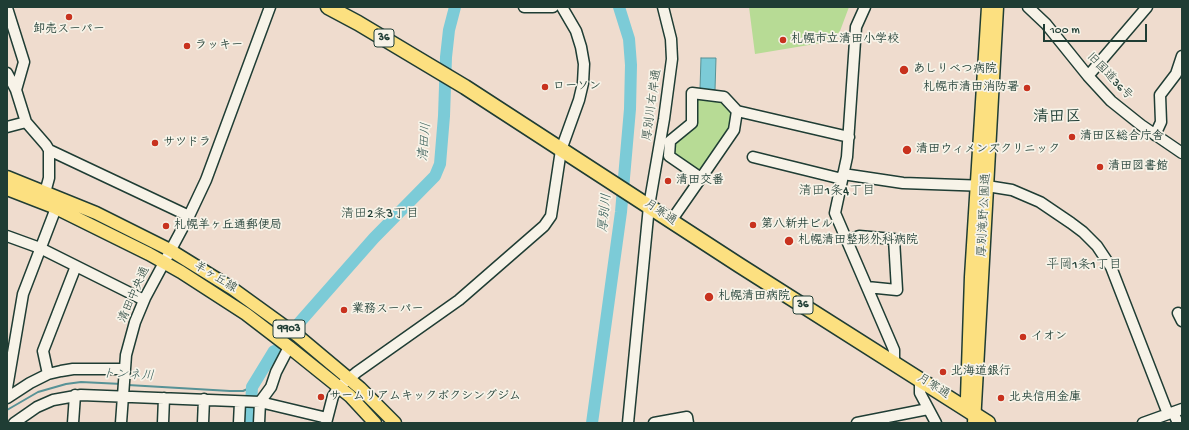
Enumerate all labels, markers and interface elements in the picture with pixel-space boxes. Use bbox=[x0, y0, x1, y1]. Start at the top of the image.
marker: 卸売スーパー bbox=[64, 12, 74, 22]
scale bar bbox=[1045, 16, 1149, 42]
place label: 卸売スーパー bbox=[33, 23, 105, 37]
text: 100 m bbox=[1050, 24, 1080, 38]
road number: 36 bbox=[374, 29, 394, 47]
place label: 札幌市立清田小学校 bbox=[791, 33, 899, 47]
marker: 札幌市立清田小学校 bbox=[778, 35, 788, 45]
place label: ラッキー bbox=[195, 39, 243, 53]
marker: ラッキー bbox=[182, 41, 192, 51]
street label: 旧国道36号 bbox=[1083, 50, 1135, 104]
place label: あしりべつ病院 bbox=[913, 63, 997, 77]
marker: あしりべつ病院 bbox=[898, 64, 910, 76]
street label: 厚別川右岸通 bbox=[641, 68, 665, 142]
place label: ローソン bbox=[553, 80, 601, 94]
place label: 札幌市清田消防署 bbox=[923, 81, 1019, 95]
marker: ローソン bbox=[540, 82, 550, 92]
marker: 札幌市清田消防署 bbox=[1022, 83, 1032, 93]
district label: 清田区 bbox=[1033, 109, 1081, 129]
water label: 清田川 bbox=[417, 122, 435, 162]
place label: 清田区総合庁舎 bbox=[1080, 130, 1164, 144]
marker: 清田区総合庁舎 bbox=[1067, 132, 1077, 142]
place label: サツドラ bbox=[163, 136, 211, 150]
marker: サツドラ bbox=[150, 138, 160, 148]
place label: 清田ウィメンズクリニック bbox=[916, 143, 1060, 157]
marker: 清田ウィメンズクリニック bbox=[901, 144, 913, 156]
place label: 清田図書館 bbox=[1108, 160, 1168, 174]
marker: 清田図書館 bbox=[1095, 162, 1105, 172]
street label: 厚別滝野公園通 bbox=[976, 173, 994, 257]
place label: 清田交番 bbox=[676, 174, 724, 188]
marker: 清田交番 bbox=[663, 176, 673, 186]
district label: 清田1条4丁目 bbox=[799, 184, 875, 200]
water label: 厚別川 bbox=[596, 193, 616, 233]
street label: 月寒通 bbox=[641, 197, 679, 229]
district label: 清田2条3丁目 bbox=[341, 207, 419, 223]
place label: 第八新井ビル bbox=[761, 218, 833, 232]
place label: 札幌羊ヶ丘通郵便局 bbox=[174, 219, 282, 233]
marker: 第八新井ビル bbox=[748, 220, 758, 230]
marker: 札幌羊ヶ丘通郵便局 bbox=[161, 221, 171, 231]
place label: 札幌清田整形外科病院 bbox=[798, 234, 918, 248]
marker: 札幌清田整形外科病院 bbox=[783, 235, 795, 247]
district label: 平岡1条1丁目 bbox=[1046, 258, 1122, 274]
street label: 羊ヶ丘線 bbox=[191, 259, 239, 297]
street label: 清田中央通 bbox=[116, 265, 154, 325]
place label: 札幌清田病院 bbox=[718, 290, 790, 304]
marker: 札幌清田病院 bbox=[703, 291, 715, 303]
road number: 36 bbox=[793, 296, 813, 314]
place label: 業務スーパー bbox=[352, 303, 424, 317]
marker: 業務スーパー bbox=[339, 305, 349, 315]
road number: 9903 bbox=[273, 320, 305, 338]
place label: イオン bbox=[1031, 330, 1067, 344]
marker: イオン bbox=[1018, 332, 1028, 342]
place label: 北海道銀行 bbox=[951, 365, 1011, 379]
water label: トンネ川 bbox=[102, 367, 154, 385]
marker: 北海道銀行 bbox=[938, 367, 948, 377]
street label: 月寒通 bbox=[914, 371, 952, 403]
place label: サームリアムキックボクシングジム bbox=[329, 390, 521, 404]
place label: 北央信用金庫 bbox=[1009, 391, 1081, 405]
marker: サームリアムキックボクシングジム bbox=[316, 392, 326, 402]
marker: 北央信用金庫 bbox=[996, 393, 1006, 403]

